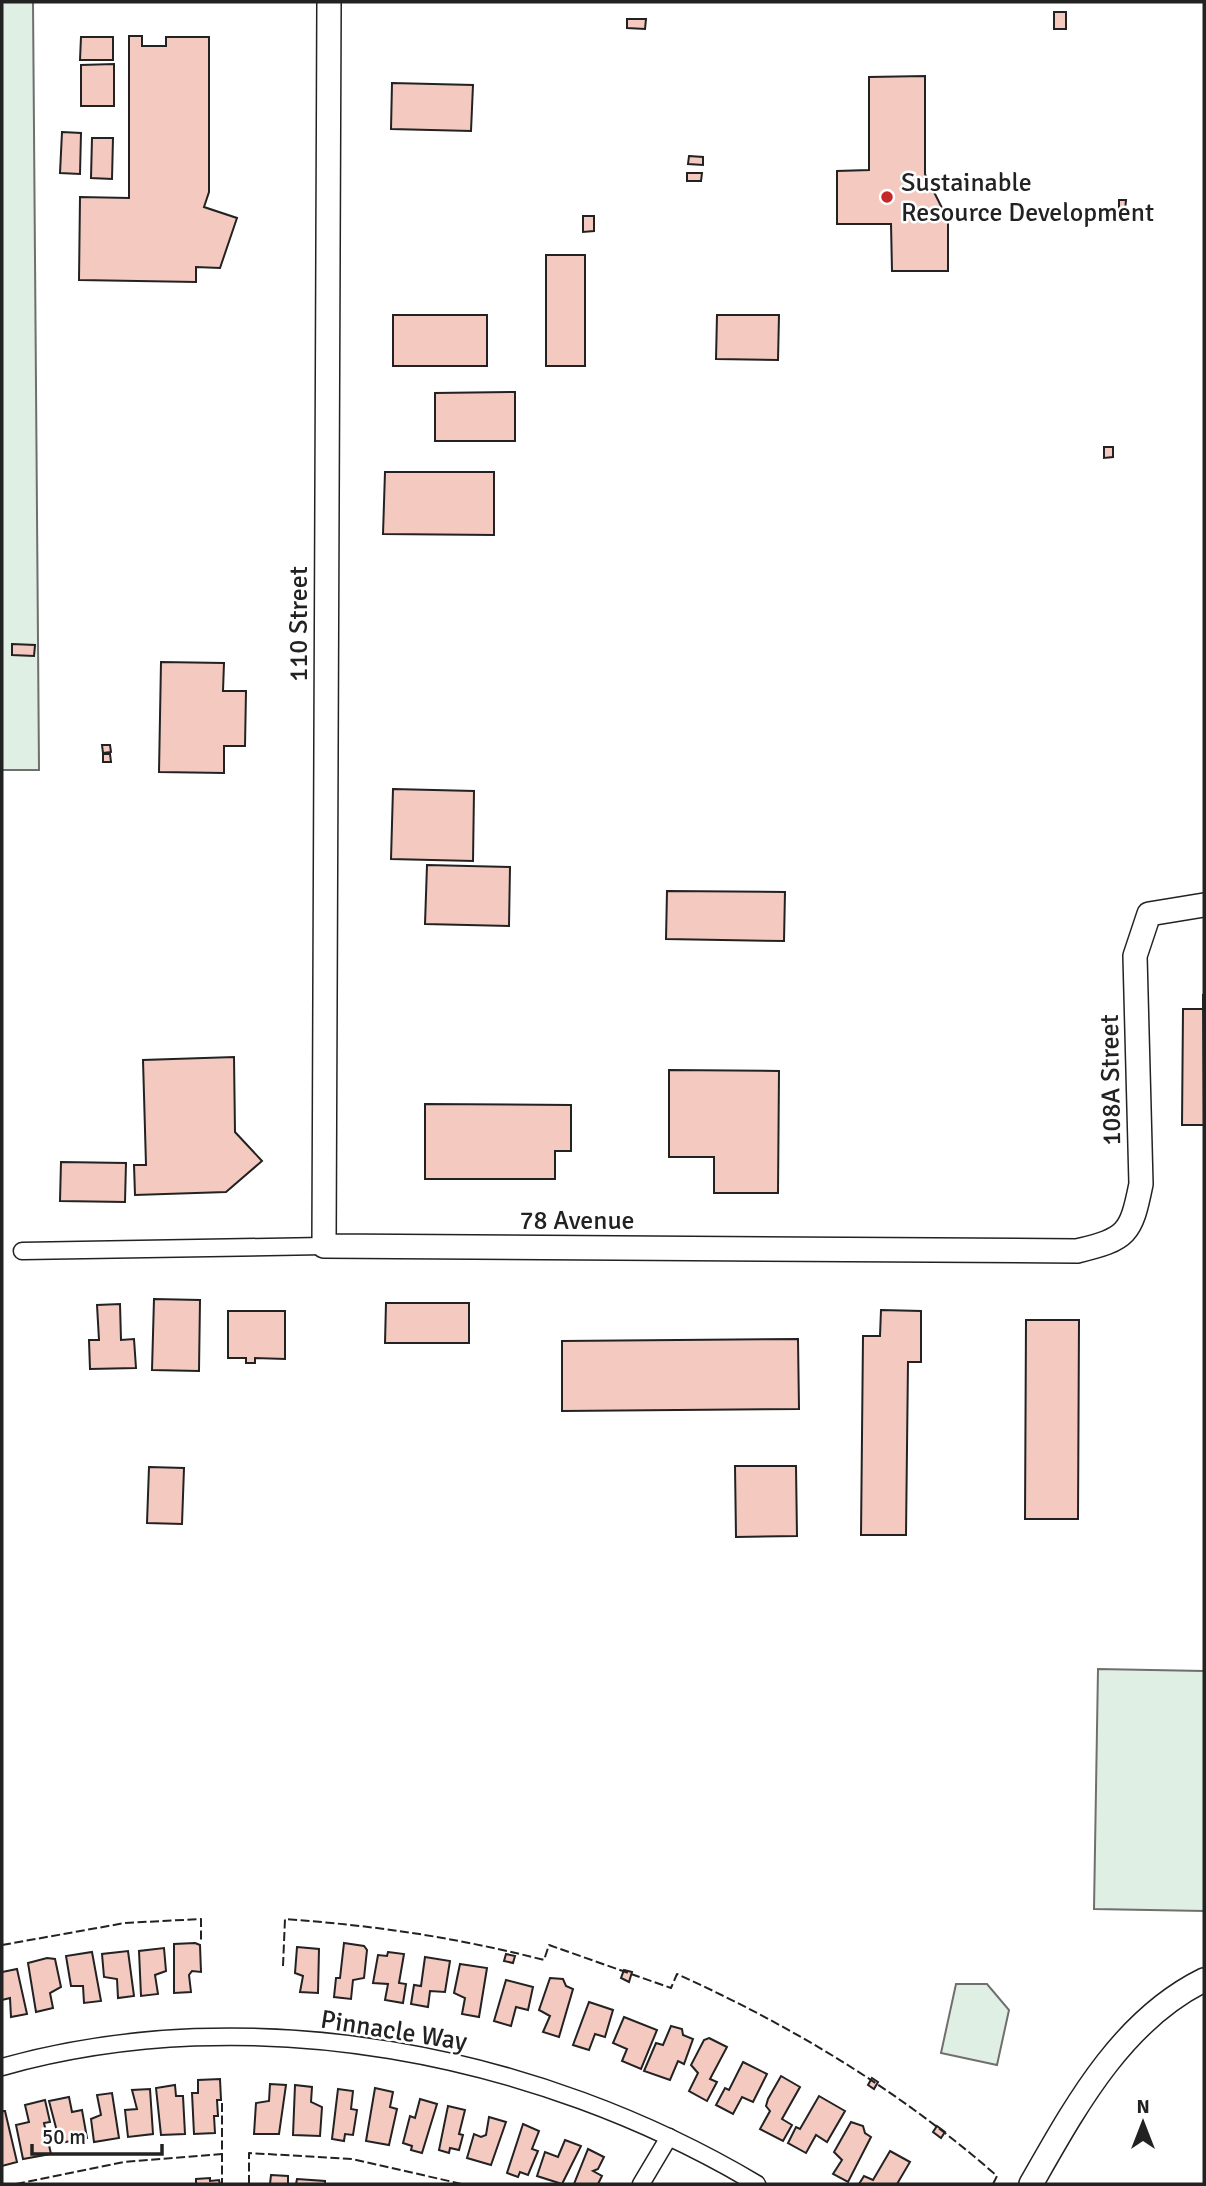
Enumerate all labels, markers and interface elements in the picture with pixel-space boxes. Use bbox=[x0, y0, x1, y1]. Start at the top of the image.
place label: Sustainable Resource Development bbox=[901, 167, 1154, 229]
marker: Sustainable Resource Development bbox=[879, 189, 895, 205]
street label: 110 Street bbox=[283, 566, 315, 682]
street label: 108A Street bbox=[1094, 1014, 1128, 1146]
street label: 78 Avenue bbox=[519, 1205, 635, 1237]
street label: Pinnacle Way bbox=[318, 2004, 469, 2058]
north arrow bbox=[1108, 2088, 1178, 2158]
text: N bbox=[1136, 2095, 1150, 2119]
scale bar bbox=[32, 2112, 161, 2156]
text: 50 m bbox=[42, 2124, 86, 2150]

